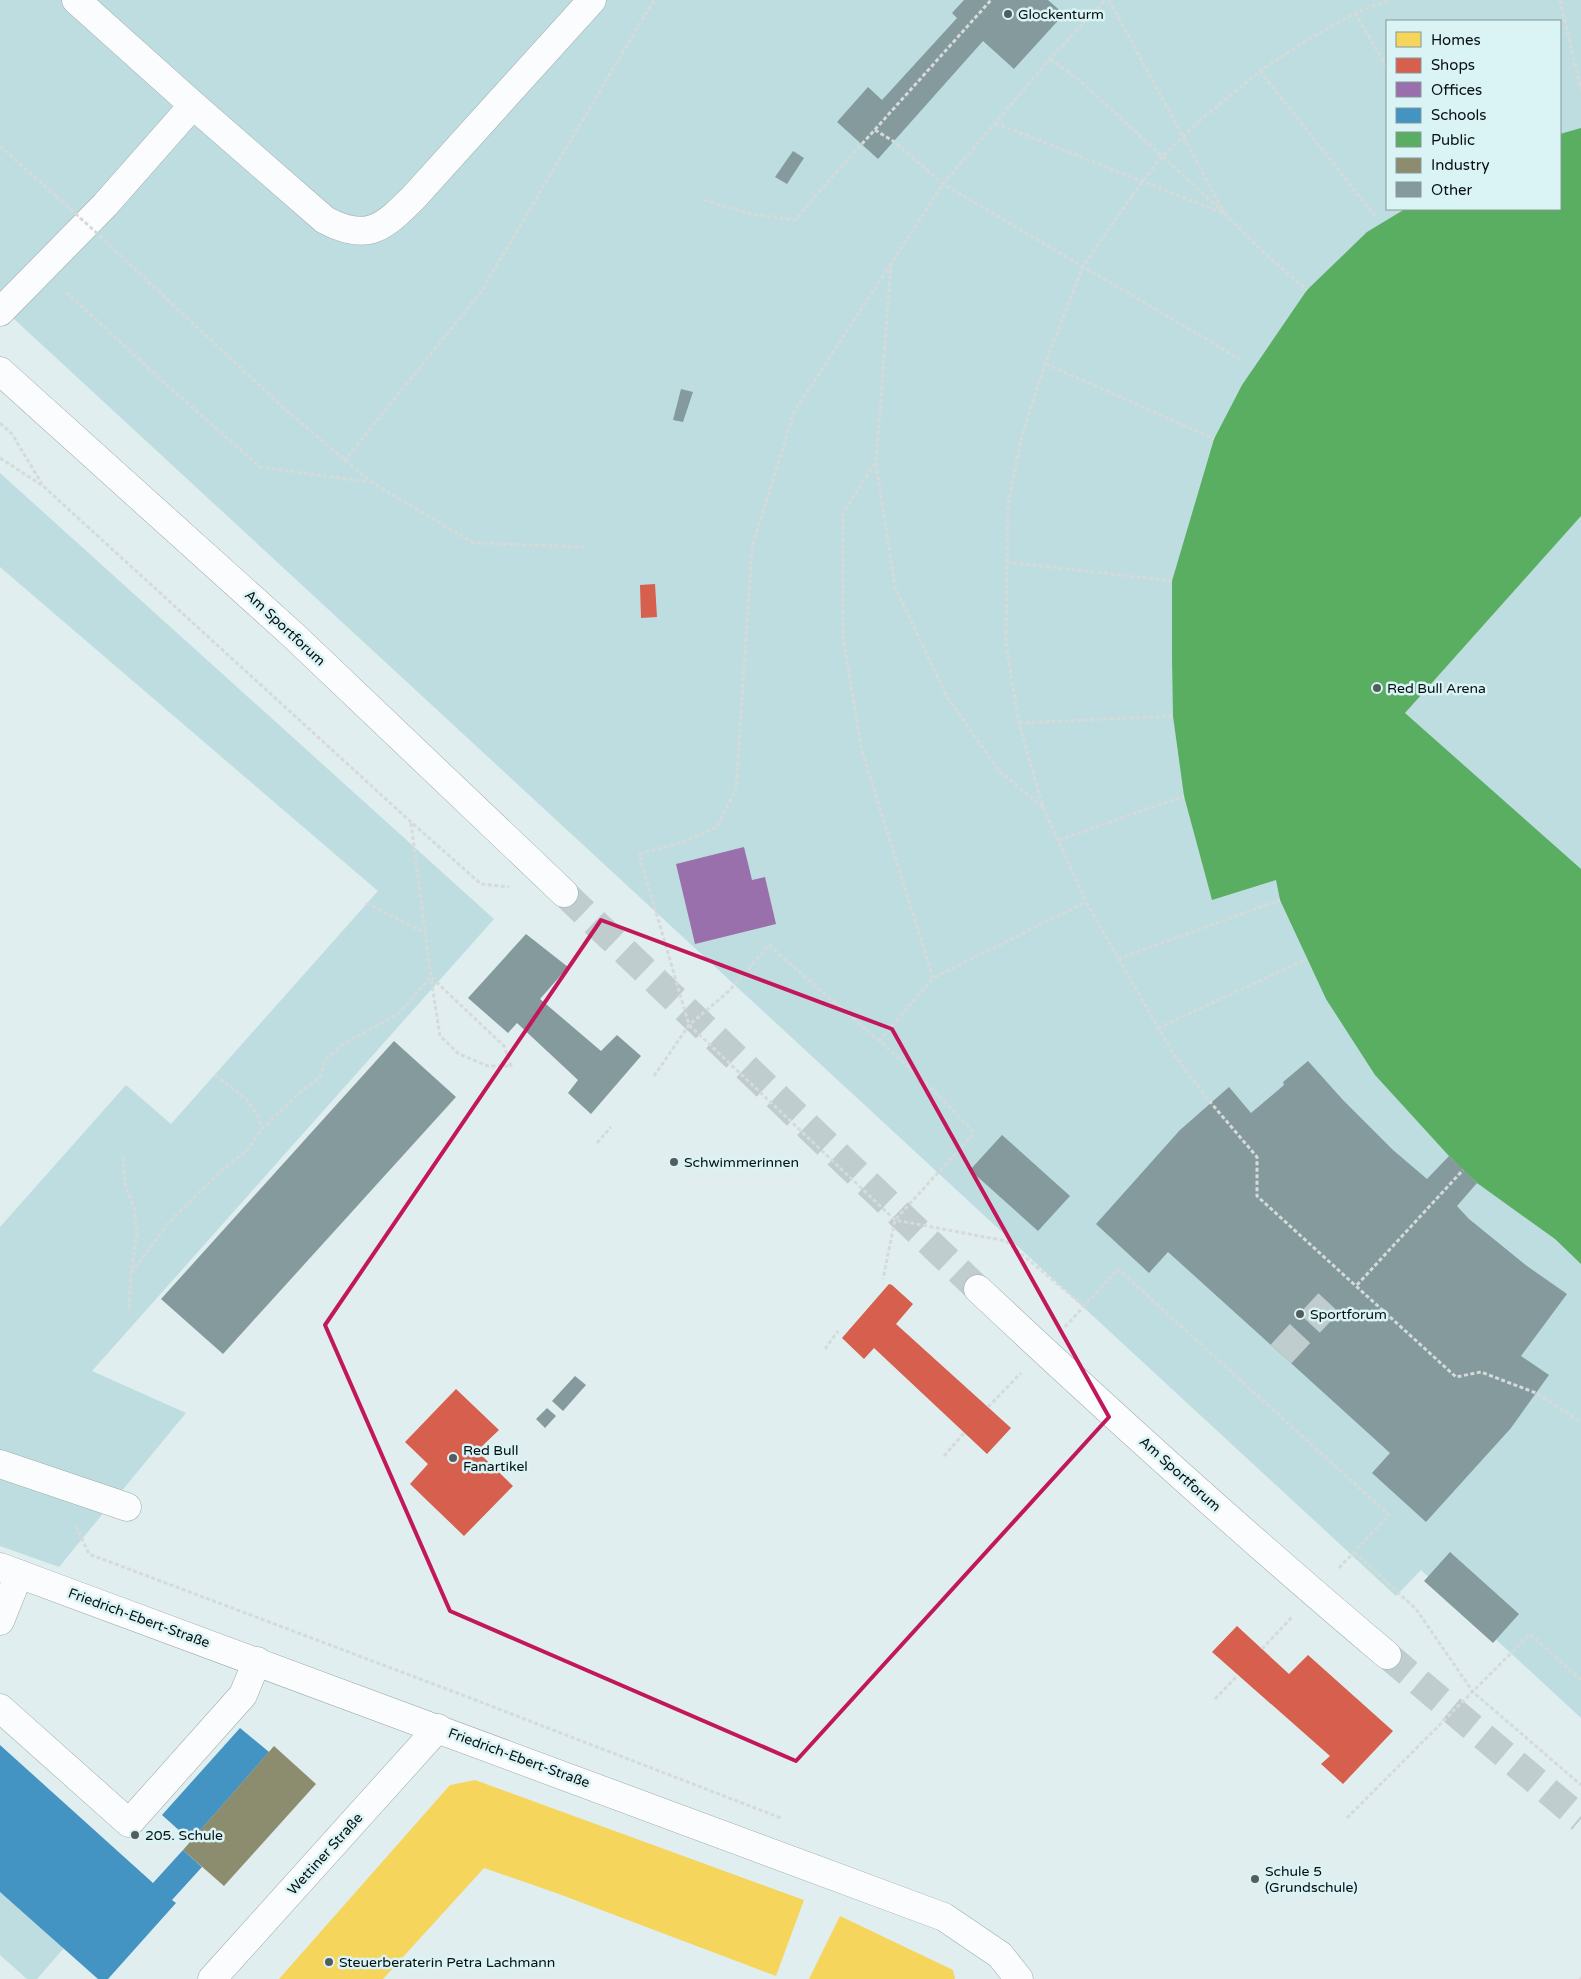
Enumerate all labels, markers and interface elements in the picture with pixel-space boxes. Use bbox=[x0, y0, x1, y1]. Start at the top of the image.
place label: Glockenturm bbox=[1018, 6, 1104, 23]
marker: Glockenturm bbox=[1002, 8, 1014, 20]
legend bbox=[1386, 20, 1561, 210]
text: Homes bbox=[1431, 31, 1481, 49]
text: Shops bbox=[1431, 56, 1475, 74]
text: Offices bbox=[1431, 81, 1482, 99]
text: Schools bbox=[1431, 106, 1487, 124]
text: Public bbox=[1431, 131, 1475, 149]
text: Industry bbox=[1431, 156, 1490, 174]
text: Other bbox=[1431, 181, 1473, 199]
street label: Am Sportforum bbox=[241, 586, 329, 670]
place label: Red Bull Arena bbox=[1387, 680, 1486, 697]
marker: Red Bull Arena bbox=[1371, 682, 1383, 694]
place label: Schwimmerinnen bbox=[684, 1154, 799, 1171]
marker: Schwimmerinnen bbox=[668, 1156, 680, 1168]
place label: Sportforum bbox=[1310, 1306, 1387, 1323]
marker: Sportforum bbox=[1294, 1308, 1306, 1320]
street label: Am Sportforum bbox=[1136, 1433, 1224, 1515]
place label: Red Bull Fanartikel bbox=[463, 1442, 528, 1475]
marker: Red Bull Fanartikel bbox=[447, 1452, 459, 1464]
street label: Friedrich-Ebert-Straße bbox=[66, 1584, 212, 1652]
street label: Friedrich-Ebert-Straße bbox=[446, 1724, 592, 1792]
street label: Wettiner Straße bbox=[284, 1809, 366, 1898]
place label: 205. Schule bbox=[145, 1827, 223, 1844]
marker: 205. Schule bbox=[129, 1829, 141, 1841]
place label: Schule 5 (Grundschule) bbox=[1265, 1863, 1358, 1896]
marker: Schule 5 (Grundschule) bbox=[1249, 1873, 1261, 1885]
place label: Steuerberaterin Petra Lachmann bbox=[339, 1954, 555, 1971]
marker: Steuerberaterin Petra Lachmann bbox=[323, 1956, 335, 1968]

